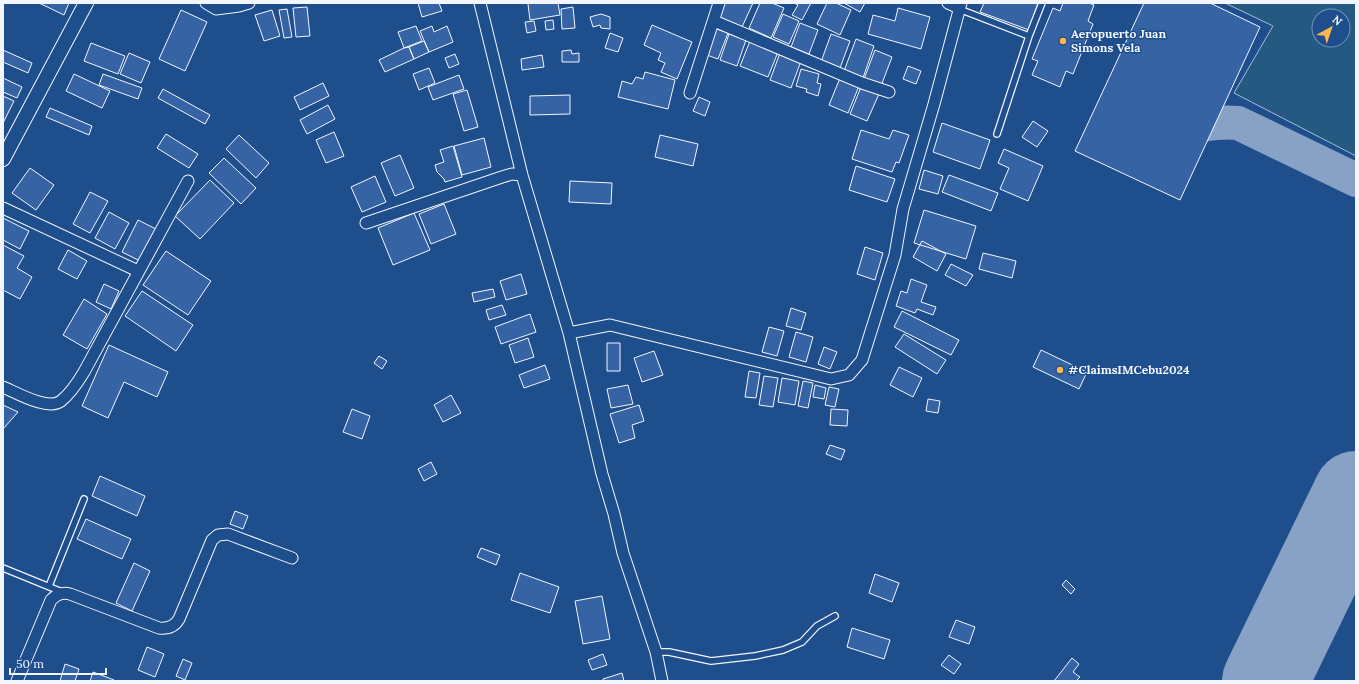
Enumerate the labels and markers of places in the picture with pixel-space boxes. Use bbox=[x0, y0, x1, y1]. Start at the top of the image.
place label: Aeropuerto Juan Simons Vela bbox=[1071, 26, 1166, 55]
marker: Aeropuerto Juan Simons Vela bbox=[1058, 36, 1068, 46]
place label: #ClaimsIMCebu2024 bbox=[1068, 362, 1190, 377]
marker: #ClaimsIMCebu2024 bbox=[1055, 365, 1065, 375]

